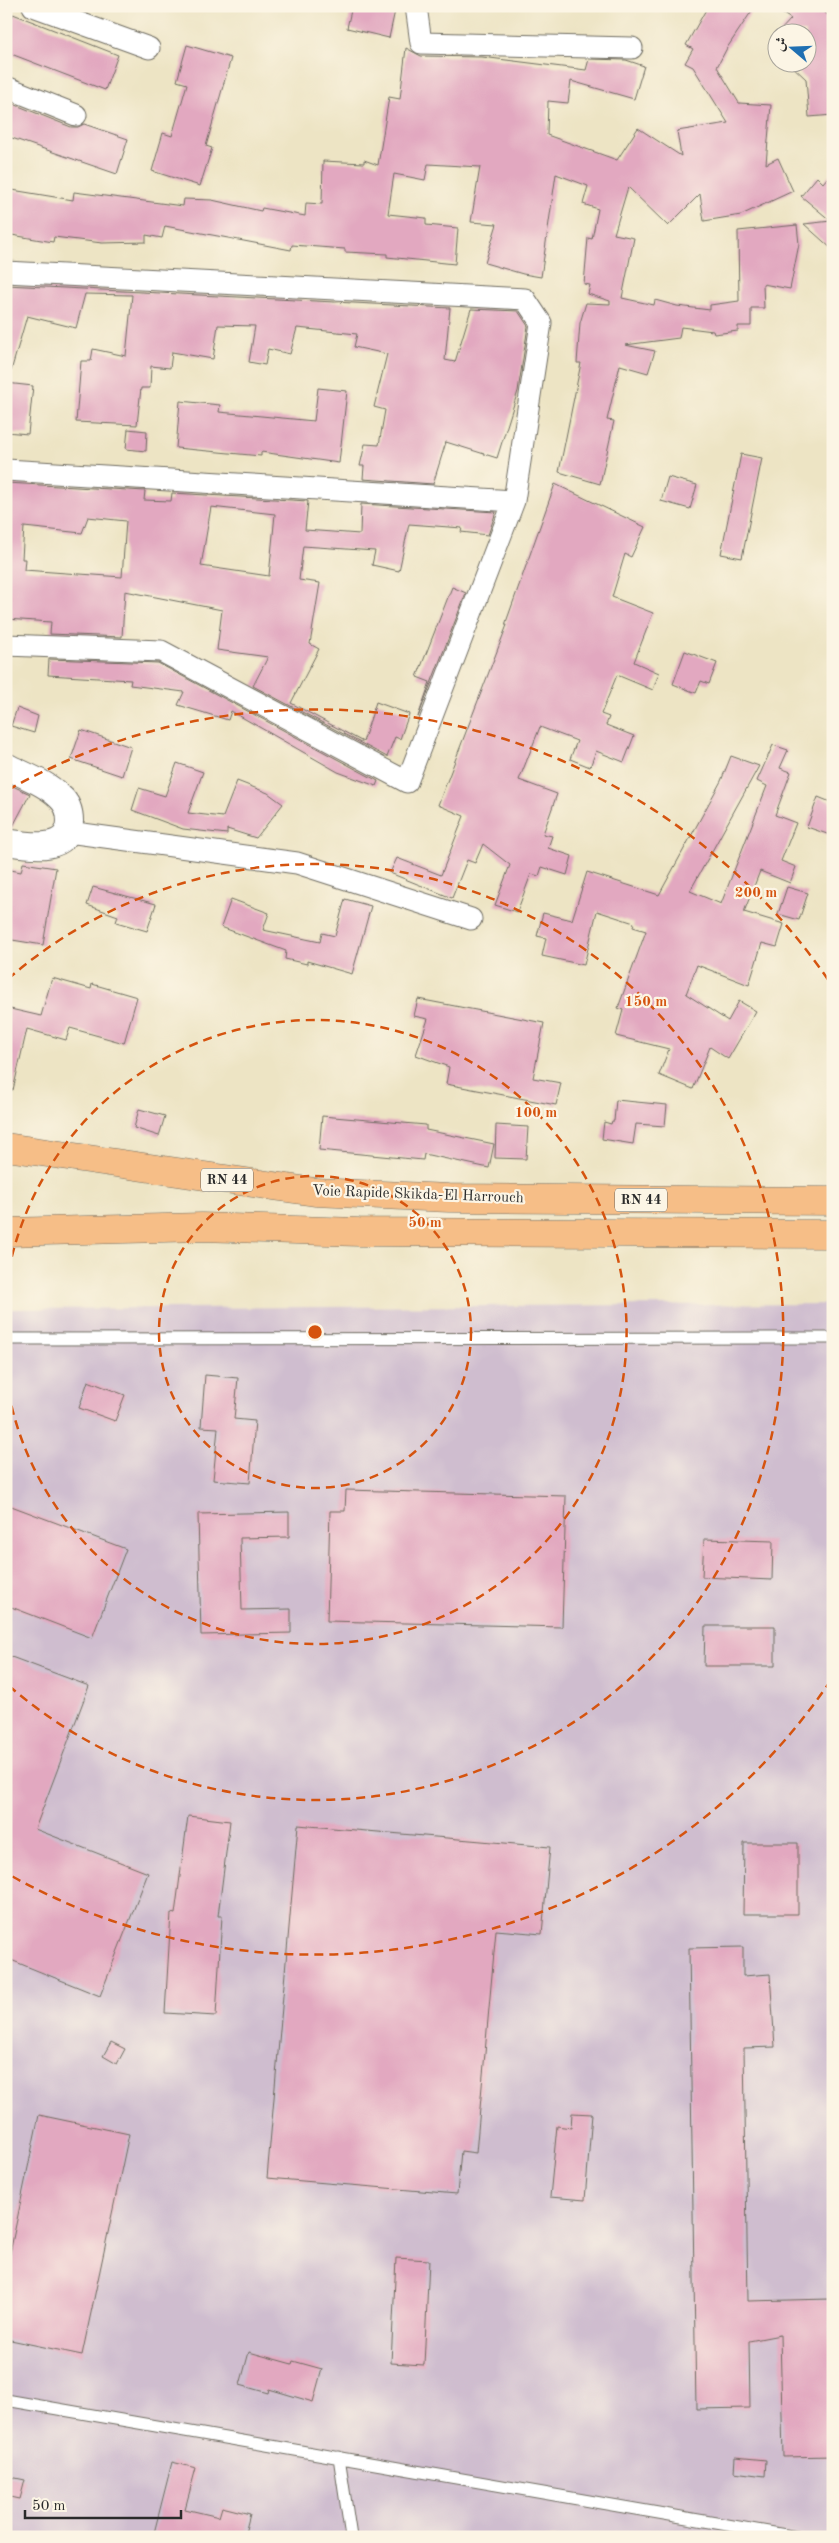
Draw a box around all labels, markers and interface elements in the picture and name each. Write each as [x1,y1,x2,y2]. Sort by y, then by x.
north arrow [766,22,816,72]
text: ش [772,35,790,53]
text: 200 m [735,886,777,901]
text: 150 m [625,995,667,1010]
text: 100 m [515,1106,557,1121]
road number: RN 44 [201,1168,253,1192]
street label: Voie Rapide Skikda-El Harrouch [312,1184,524,1206]
road number: RN 44 [615,1188,667,1212]
text: 50 m [408,1216,442,1231]
centre of rings [306,1323,324,1341]
scale bar [25,2488,181,2520]
text: 50 m [32,2499,66,2514]

